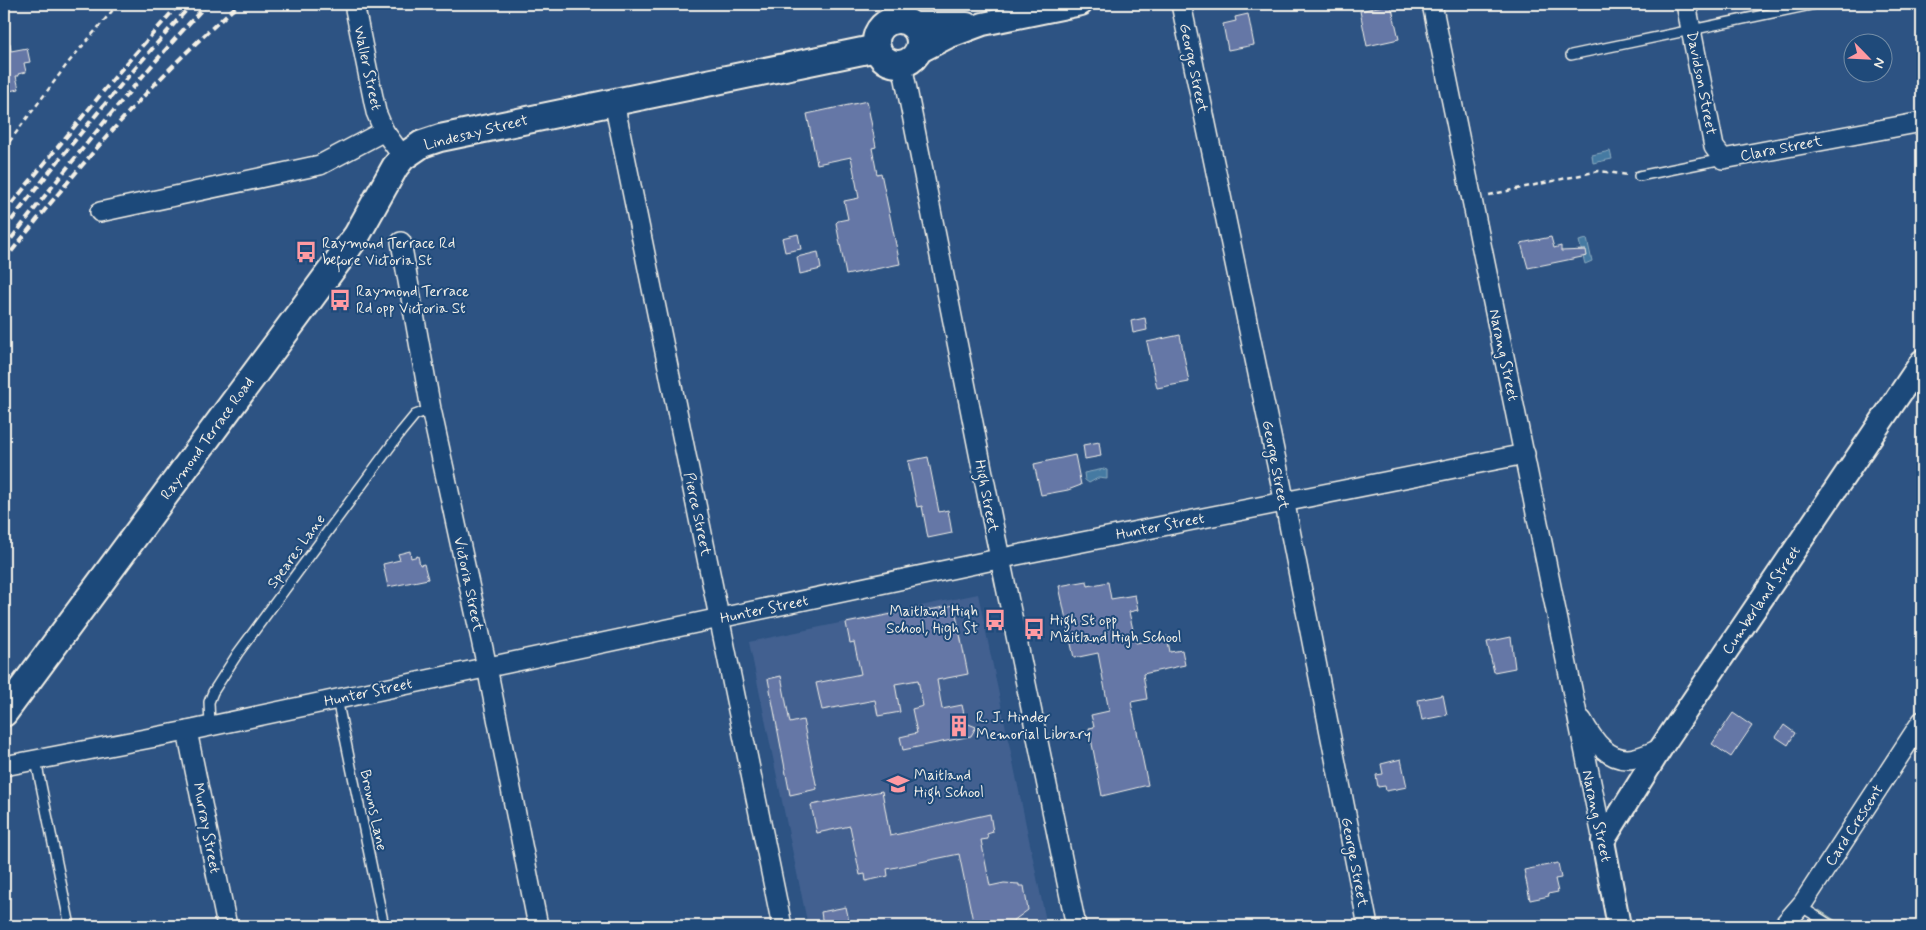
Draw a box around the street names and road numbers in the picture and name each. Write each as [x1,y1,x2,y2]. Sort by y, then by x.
street label: George Street [1173,22,1212,115]
street label: Waller Street [348,24,386,113]
street label: Davidson Street [1681,30,1721,137]
street label: Lindesay Street [422,110,530,156]
street label: Clara Street [1739,131,1824,167]
street label: Narang Street [1484,307,1523,403]
street label: Raymond Terrace Road [156,373,259,504]
street label: George Street [1256,419,1294,512]
street label: High Street [968,458,1003,535]
street label: Pierce Street [678,471,716,558]
street label: Hunter Street [1114,509,1207,545]
street label: Speares Lane [263,510,331,593]
street label: Victoria Street [448,535,488,633]
street label: Cumberland Street [1718,542,1806,659]
street label: Hunter Street [718,591,811,629]
street label: Hunter Street [322,674,415,712]
street label: Browns Lane [355,768,391,853]
street label: Narang Street [1577,768,1616,864]
street label: Murray Street [187,781,225,876]
street label: Card Crescent [1821,781,1889,870]
street label: George Street [1335,816,1373,909]

